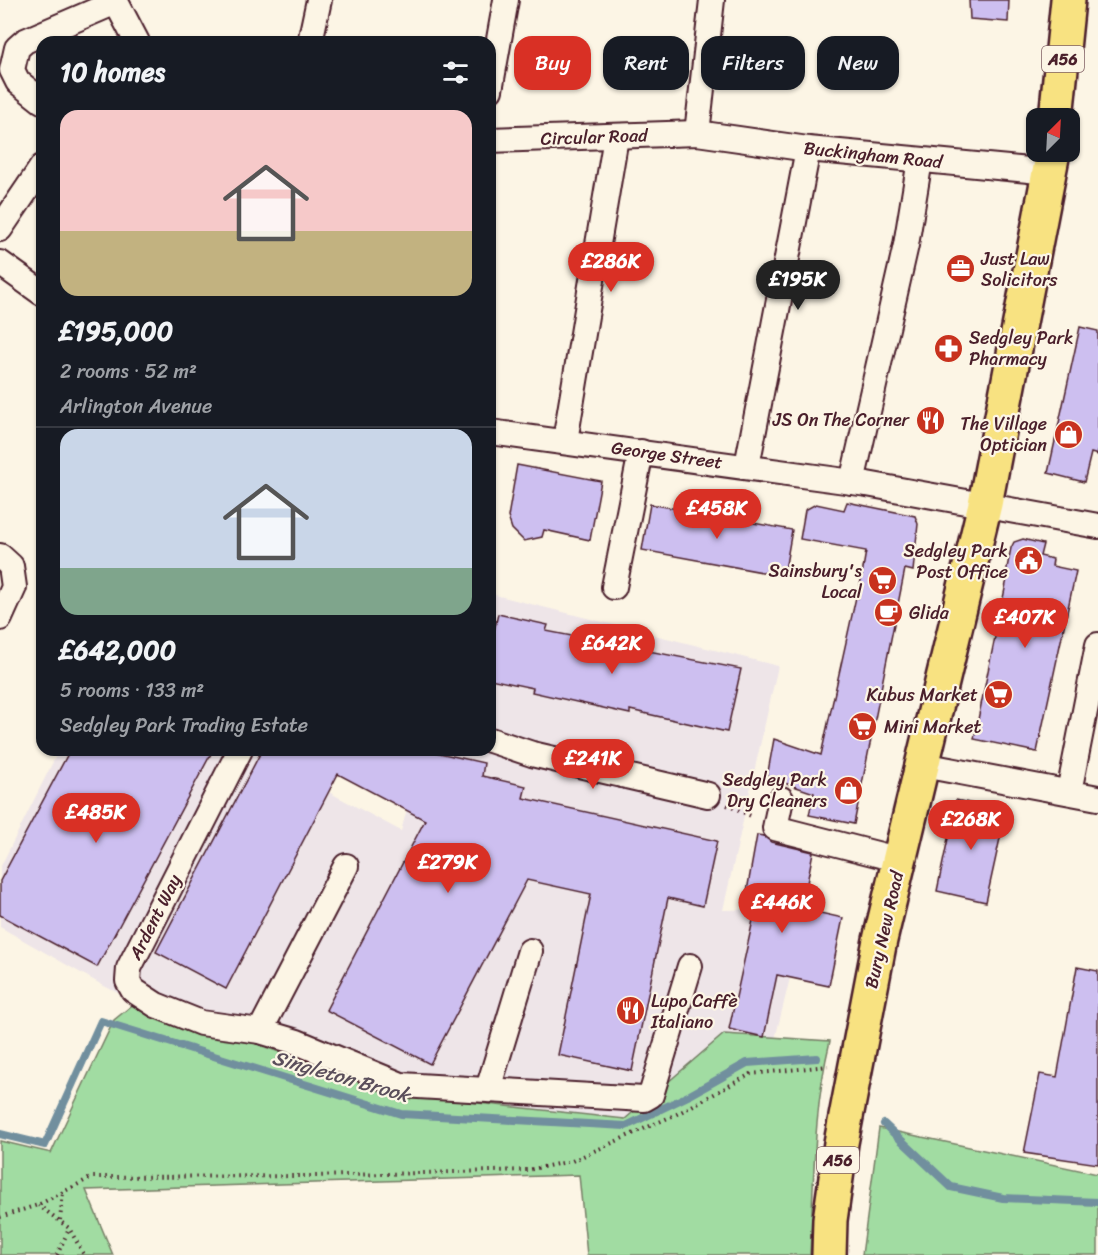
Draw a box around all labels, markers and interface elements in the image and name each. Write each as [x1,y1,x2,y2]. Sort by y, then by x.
chip: Buy [514,36,591,90]
chip: Rent [603,36,689,90]
chip: Filters [701,36,805,90]
chip: New [817,36,899,90]
road number: A56 [1042,46,1084,72]
text: 10 homes [60,49,165,95]
icon: filters [439,56,472,89]
north arrow [1026,108,1080,162]
map controls [1026,108,1080,162]
street label: Circular Road [540,119,650,155]
street label: Buckingham Road [802,132,945,178]
icon: home [212,149,320,257]
pin: £286K [569,242,653,293]
place label: Just Law Solicitors [980,243,1058,296]
text: £286K [582,244,640,279]
office icon: Just Law Solicitors [944,253,976,285]
pin: £195K [756,260,840,311]
text: £195K [770,262,826,297]
text: £195,000 [60,308,173,354]
place label: Sedgley Park Pharmacy [969,322,1073,375]
pharmacy icon: Sedgley Park Pharmacy [932,332,964,364]
text: 2 rooms · 52 m² [60,354,197,389]
text: Arlington Avenue [60,389,212,424]
place label: JS On The Corner [772,404,911,436]
restaurant icon: JS On The Corner [914,404,946,436]
place label: The Village Optician [960,408,1047,461]
shop icon: The Village Optician [1052,418,1084,450]
street label: George Street [609,431,725,479]
icon: home [212,468,320,576]
pin: £458K [675,489,759,540]
text: £458K [687,491,747,526]
place label: Sedgley Park Post Office [904,535,1008,588]
public building icon: Sedgley Park Post Office [1013,545,1045,577]
place label: Sainsbury's Local [769,555,863,608]
supermarket icon: Sainsbury's Local [867,565,899,597]
cafe icon: Glida [872,597,904,629]
place label: Glida [909,597,950,629]
pin: £407K [983,598,1067,649]
text: £407K [995,600,1055,635]
pin: £642K [570,624,654,675]
text: £642K [583,626,641,661]
text: £642,000 [60,627,176,673]
text: 5 rooms · 133 m² [60,673,204,708]
place label: Kubus Market [866,679,978,711]
supermarket icon: Kubus Market [983,679,1015,711]
text: Sedgley Park Trading Estate [60,708,308,743]
supermarket icon: Mini Market [847,711,879,743]
place label: Mini Market [884,711,982,743]
pin: £241K [551,739,635,790]
text: £241K [565,741,621,776]
place label: Sedgley Park Dry Cleaners [723,764,828,817]
shop icon: Sedgley Park Dry Cleaners [832,774,864,806]
pin: £485K [54,793,138,844]
text: £485K [66,795,126,830]
pin: £268K [929,800,1013,851]
text: £268K [942,802,1000,837]
pin: £279K [406,843,490,894]
text: £279K [419,845,477,880]
street label: Bury New Road [855,867,913,992]
street label: Ardent Way [119,868,191,966]
pin: £446K [740,883,824,934]
text: £446K [752,885,812,920]
place label: Lupo Caffè Italiano [650,985,738,1038]
restaurant icon: Lupo Caffè Italiano [614,995,646,1027]
water label: Singleton Brook [268,1040,416,1113]
road number: A56 [817,1147,859,1173]

